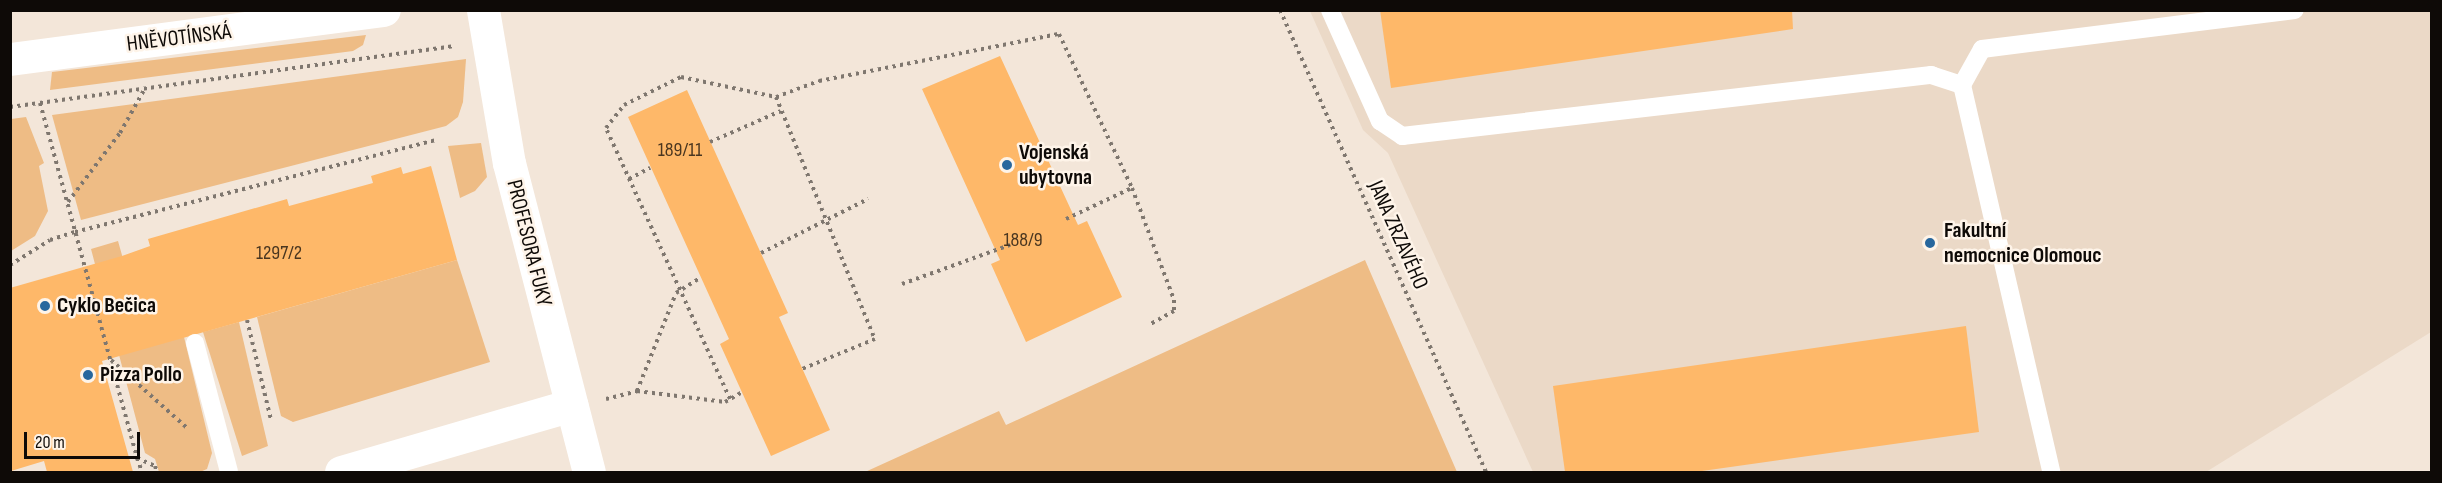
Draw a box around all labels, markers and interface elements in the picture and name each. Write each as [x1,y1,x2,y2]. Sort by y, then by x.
street label: HNĚVOTÍNSKÁ [125,18,233,58]
house number: 189/11 [658,138,702,162]
place label: Vojenská ubytovna [1019,139,1092,190]
marker: Vojenská ubytovna [1000,158,1014,172]
street label: PROFESORA FUKY [501,177,557,309]
street label: JANA ZRZAVÉHO [1362,177,1434,293]
place label: Fakultní nemocnice Olomouc [1944,217,2101,268]
house number: 188/9 [1003,228,1043,252]
marker: Fakultní nemocnice Olomouc [1921,234,1939,252]
house number: 1297/2 [256,241,302,265]
place label: Cyklo Bečica [57,293,156,319]
marker: Cyklo Bečica [38,299,52,313]
place label: Pizza Pollo [100,362,182,388]
marker: Pizza Pollo [81,368,95,382]
scale bar [27,420,142,458]
text: 20 m [35,432,65,453]

